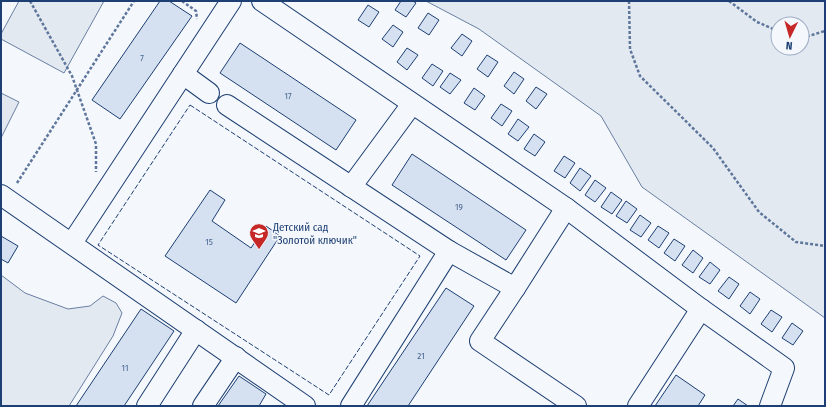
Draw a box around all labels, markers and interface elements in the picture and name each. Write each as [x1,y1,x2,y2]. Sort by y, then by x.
north arrow [770,16,810,56]
text: N [785,39,793,52]
house number: 7 [140,53,144,63]
house number: 17 [284,91,292,101]
house number: 19 [455,202,463,212]
place label: Детский сад "Золотой ключик" [272,221,357,247]
school or university icon: Детский сад "Золотой ключик" [248,222,270,250]
house number: 15 [205,237,213,247]
house number: 21 [417,351,425,361]
house number: 11 [122,363,128,373]

